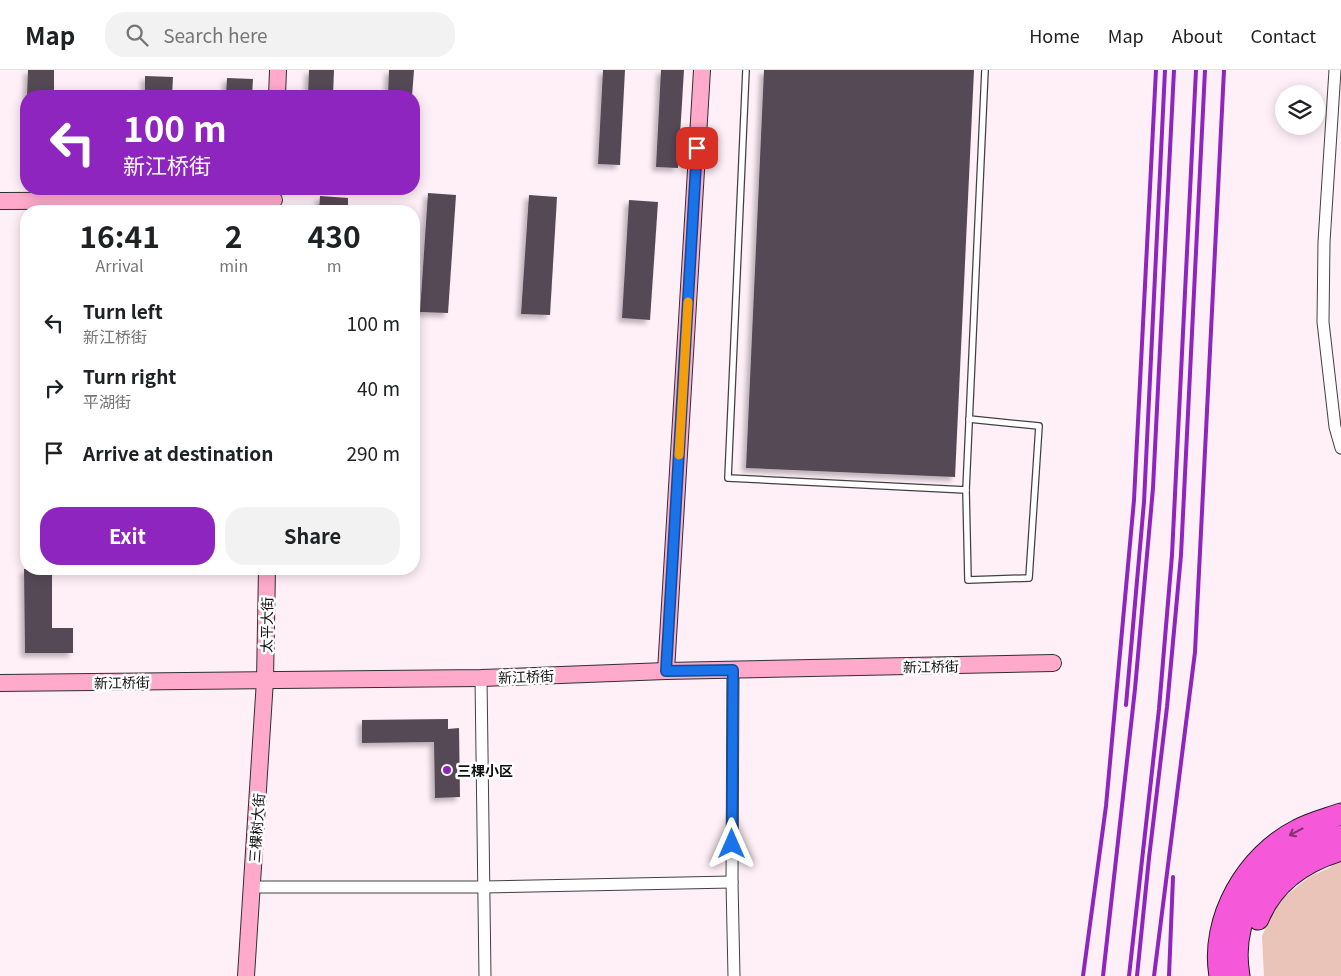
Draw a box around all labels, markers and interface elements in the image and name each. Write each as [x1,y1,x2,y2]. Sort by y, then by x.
search box [105,12,455,57]
text: Map [25,17,75,52]
icon: search [123,21,151,49]
text: Search here [163,21,268,48]
text: Home [1029,22,1080,48]
text: Map [1108,22,1144,48]
text: About [1172,22,1222,48]
text: Contact [1250,22,1316,48]
map controls [1275,85,1325,135]
button: layers [1275,85,1325,135]
text: 100 m [123,101,227,152]
icon: left [40,110,105,175]
pin [676,127,718,169]
icon: arrive [683,134,711,162]
text: 新江桥街 [123,148,211,180]
text: 16:41 [79,213,160,257]
text: 2 [225,213,243,257]
text: 430 [308,213,361,257]
text: Arrival [96,253,144,277]
text: min [219,253,248,277]
text: m [327,253,342,277]
text: Turn left [83,297,163,324]
icon: left [40,309,68,337]
text: 100 m [347,309,400,336]
text: 新江桥街 [83,324,147,348]
text: Turn right [83,362,176,389]
icon: right [40,374,68,402]
text: 40 m [357,374,400,401]
text: 平湖街 [83,389,131,413]
icon: arrive [40,439,68,467]
text: Arrive at destination [83,439,273,466]
text: 290 m [347,439,400,466]
button: Exit [40,507,215,565]
button: Share [225,507,400,565]
street label: 太平大街 [256,597,276,653]
street label: 新江桥街 [903,656,959,676]
street label: 新江桥街 [498,665,554,687]
street label: 新江桥街 [94,672,150,692]
place label: 三棵小区 [457,760,513,780]
marker: 三棵小区 [441,764,453,776]
street label: 三棵树大街 [244,792,268,864]
position arrow [705,817,757,869]
one-way arrow [1289,828,1304,837]

